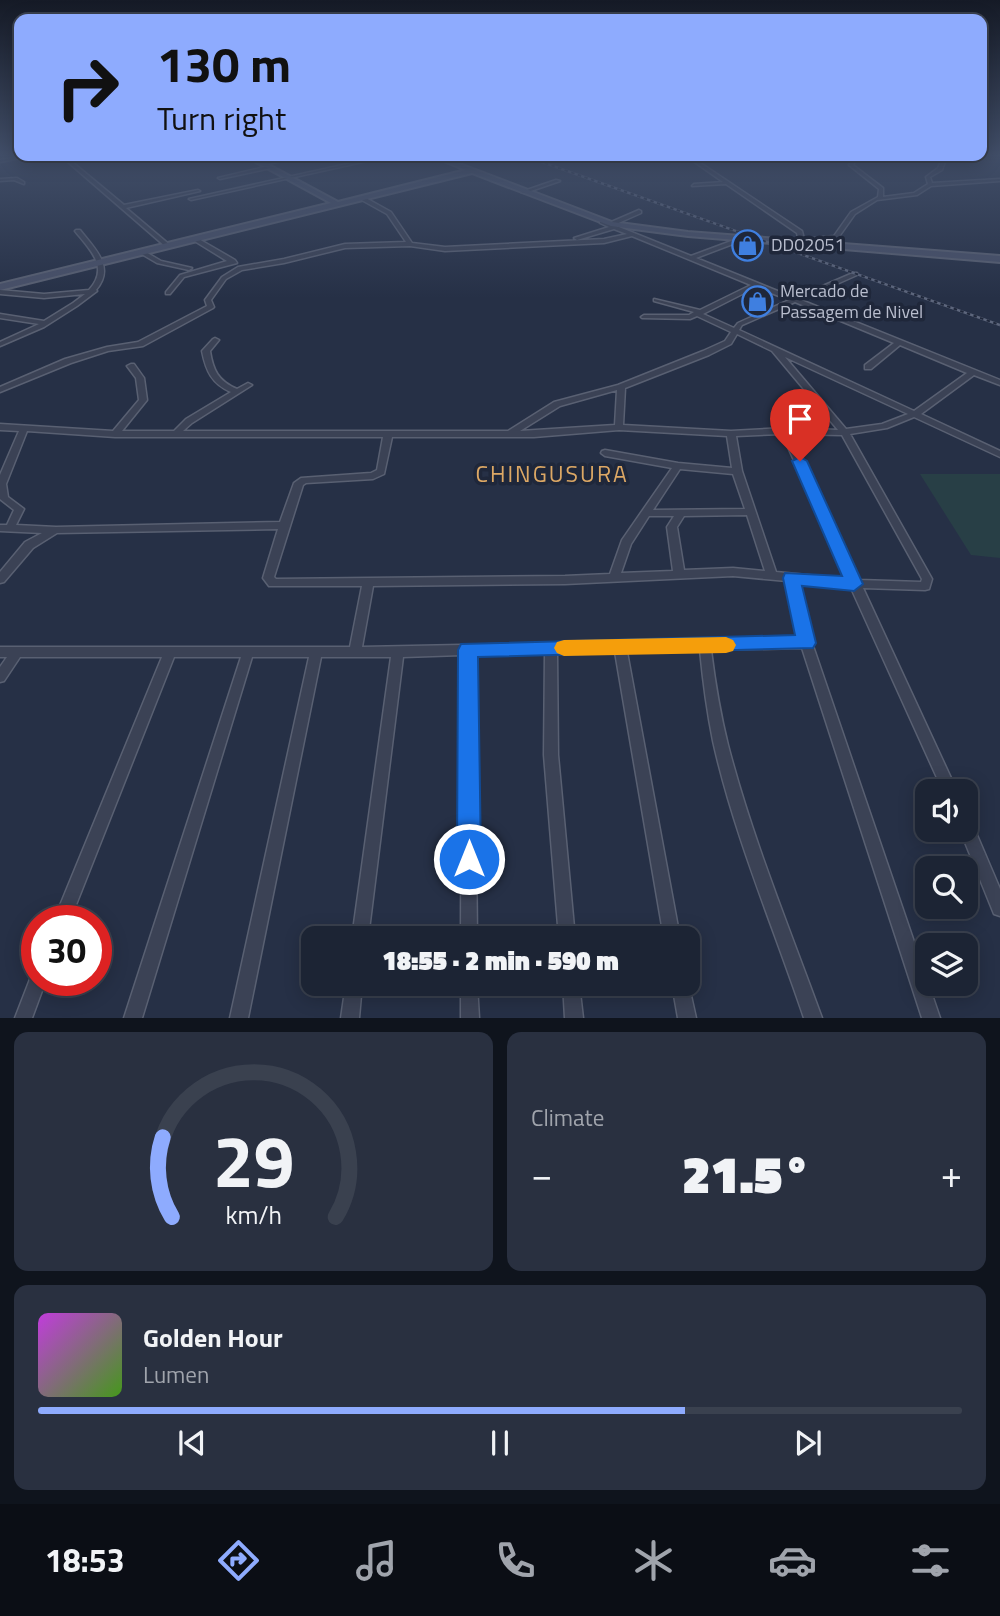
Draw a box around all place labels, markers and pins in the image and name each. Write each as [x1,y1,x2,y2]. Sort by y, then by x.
shop icon: DD02051 [731,228,765,262]
place label: DD02051 [771,231,845,258]
place label: Mercado de Passagem de Nivel [780,277,923,325]
shop icon: Mercado de Passagem de Nivel [740,284,774,318]
pin [770,389,830,461]

